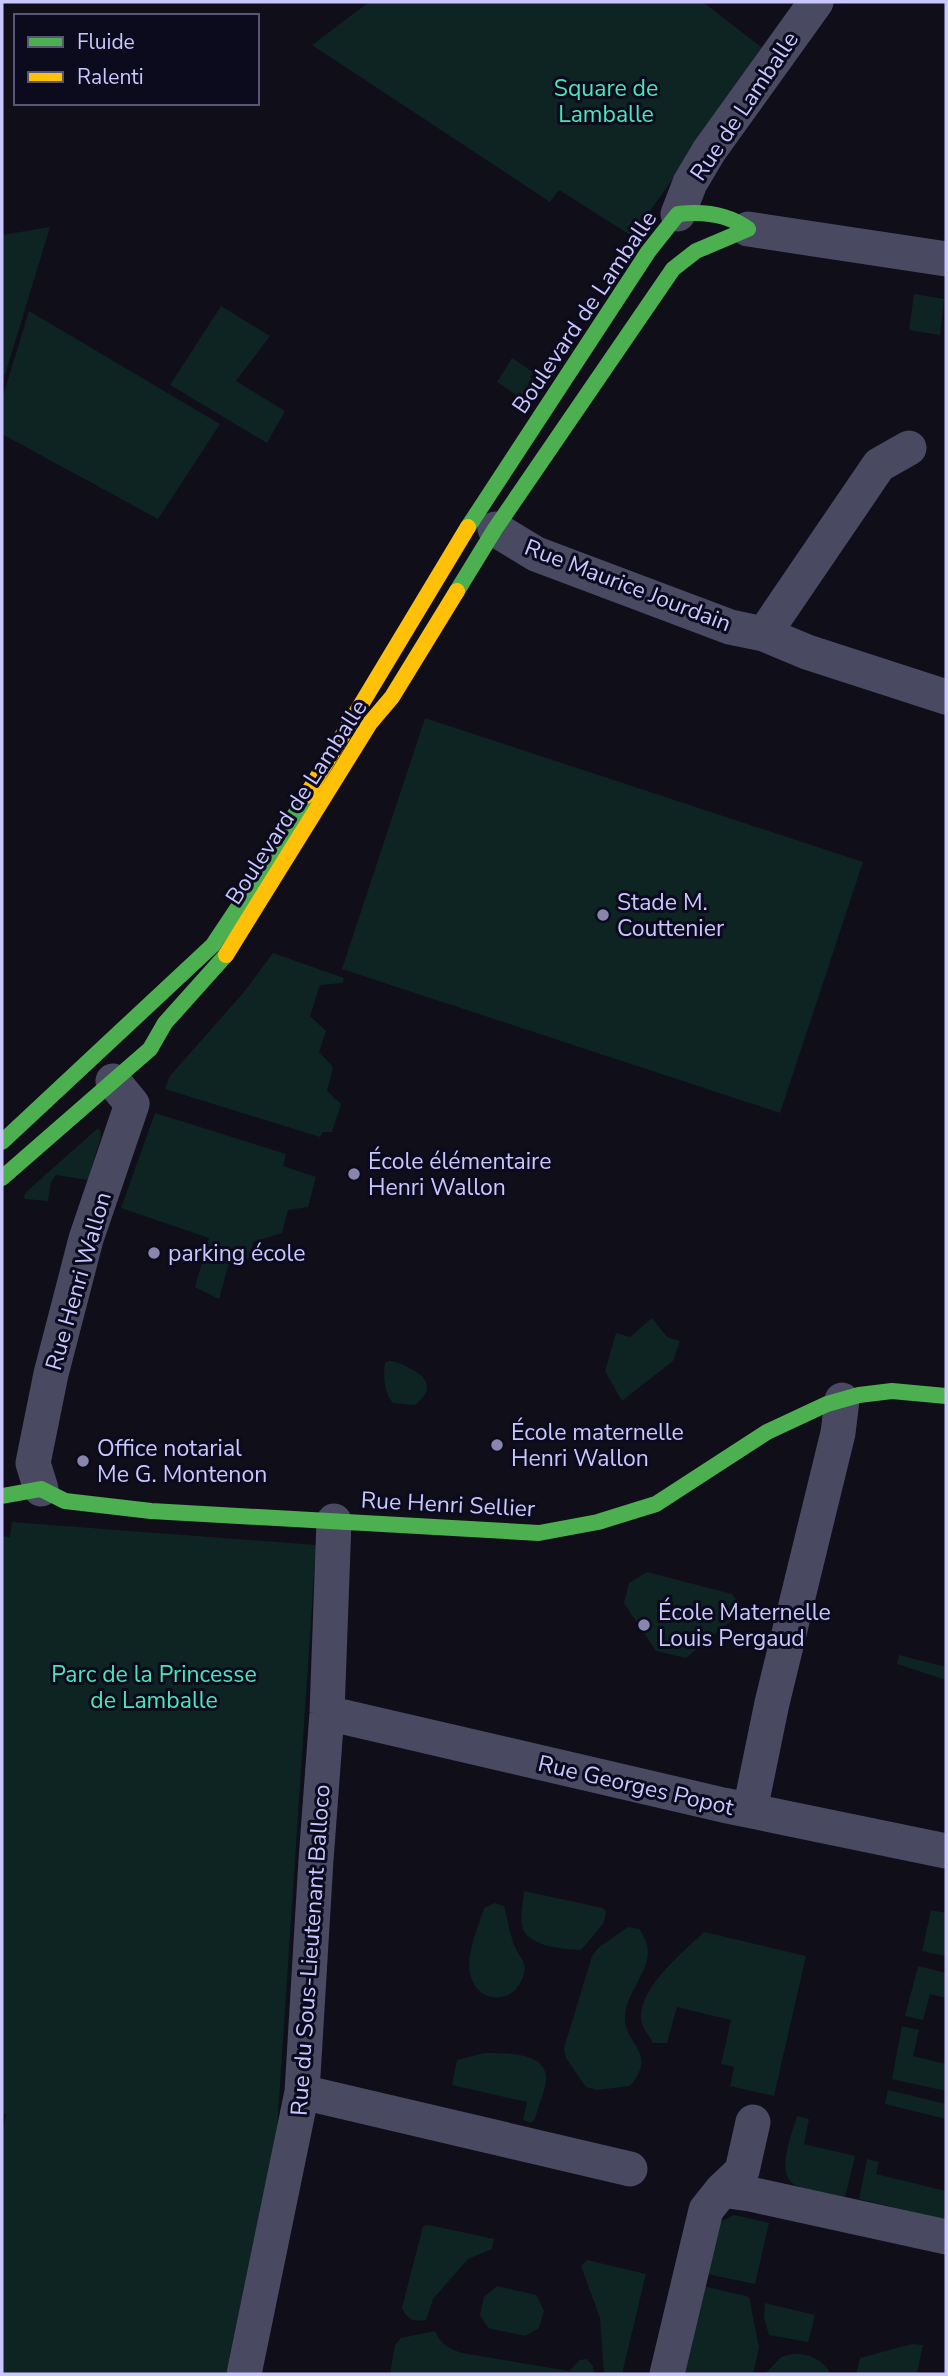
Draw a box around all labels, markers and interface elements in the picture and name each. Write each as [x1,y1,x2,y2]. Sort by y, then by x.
legend [14,14,259,105]
street label: Rue de Lamballe [683,26,806,187]
text: Fluide [77,28,135,56]
text: Ralenti [77,63,144,91]
park label: Square de Lamballe [554,73,658,130]
street label: Boulevard de Lamballe [505,205,664,420]
street label: Rue Maurice Jourdain [520,532,735,639]
street label: Boulevard de Lamballe [218,694,374,911]
place label: Stade M. Couttenier [617,887,725,944]
marker: Stade M. Couttenier [595,907,611,923]
place label: École élémentaire Henri Wallon [368,1146,551,1203]
marker: École élémentaire Henri Wallon [346,1166,362,1182]
street label: Rue Henri Wallon [38,1188,119,1374]
place label: parking école [168,1238,306,1269]
marker: parking école [146,1245,162,1261]
place label: École maternelle Henri Wallon [511,1417,684,1474]
place label: Office notarial Me G. Montenon [97,1433,267,1490]
marker: École maternelle Henri Wallon [489,1437,505,1453]
marker: Office notarial Me G. Montenon [75,1453,91,1469]
street label: Rue Henri Sellier [360,1484,537,1525]
place label: École Maternelle Louis Pergaud [658,1597,831,1654]
marker: École Maternelle Louis Pergaud [636,1617,652,1633]
park label: Parc de la Princesse de Lamballe [51,1659,257,1716]
street label: Rue Georges Popot [535,1748,738,1823]
street label: Rue du Sous-Lieutenant Balloco [283,1783,338,2117]

